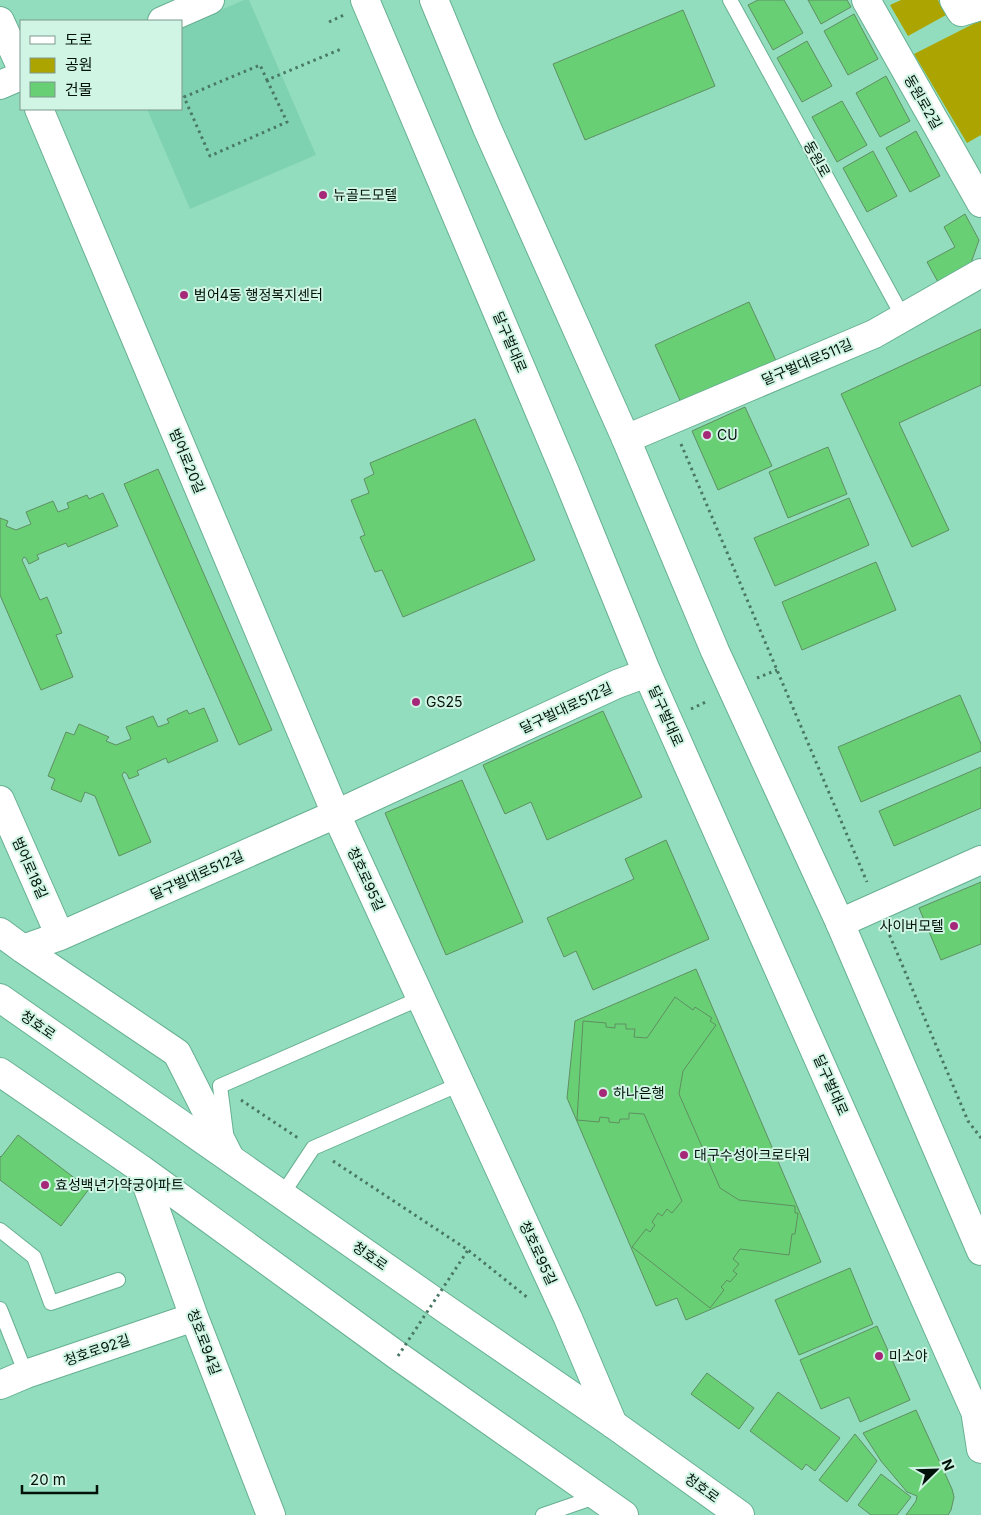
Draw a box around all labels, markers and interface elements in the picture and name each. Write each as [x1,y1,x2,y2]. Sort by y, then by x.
legend [20,20,182,110]
text: 도로 [65,30,93,49]
text: 공원 [65,55,93,74]
street label: 동원로2길 [901,71,946,132]
text: 건물 [65,80,93,99]
street label: 동원로 [801,138,834,180]
place label: 뉴골드모텔 [333,186,397,203]
marker: 뉴골드모텔 [317,189,329,201]
place label: 범어4동 행정복지센터 [194,286,323,303]
marker: 범어4동 행정복지센터 [178,289,190,301]
street label: 달구벌대로 [490,309,531,375]
street label: 달구벌대로511길 [759,335,855,388]
street label: 범어로20길 [166,426,209,496]
place label: CU [717,426,738,443]
marker: CU [701,429,713,441]
street label: 달구벌대로512길 [517,679,615,736]
street label: 달구벌대로 [646,683,687,749]
place label: GS25 [426,693,462,710]
marker: GS25 [410,696,422,708]
street label: 범어로18길 [9,834,52,901]
street label: 청호로95길 [344,844,389,914]
street label: 달구벌대로512길 [148,846,246,903]
place label: 사이버모텔 [880,917,944,934]
marker: 사이버모텔 [948,920,960,932]
street label: 청호로 [18,1007,59,1043]
street label: 달구벌대로 [811,1052,852,1118]
place label: 하나은행 [613,1084,665,1101]
marker: 하나은행 [597,1087,609,1099]
place label: 대구수성아크로타워 [694,1146,810,1163]
marker: 대구수성아크로타워 [678,1149,690,1161]
place label: 효성백년가약궁아파트 [55,1176,184,1193]
marker: 효성백년가약궁아파트 [39,1179,51,1191]
street label: 청호로95길 [516,1218,561,1288]
street label: 청호로 [350,1238,391,1274]
street label: 청호로94길 [184,1306,225,1377]
street label: 청호로92길 [62,1330,132,1369]
place label: 미소야 [889,1347,928,1364]
marker: 미소야 [873,1350,885,1362]
north arrow [911,1445,961,1495]
text: N [939,1456,958,1473]
scale bar [22,1462,98,1494]
street label: 청호로 [682,1469,723,1506]
text: 20 m [30,1470,66,1489]

